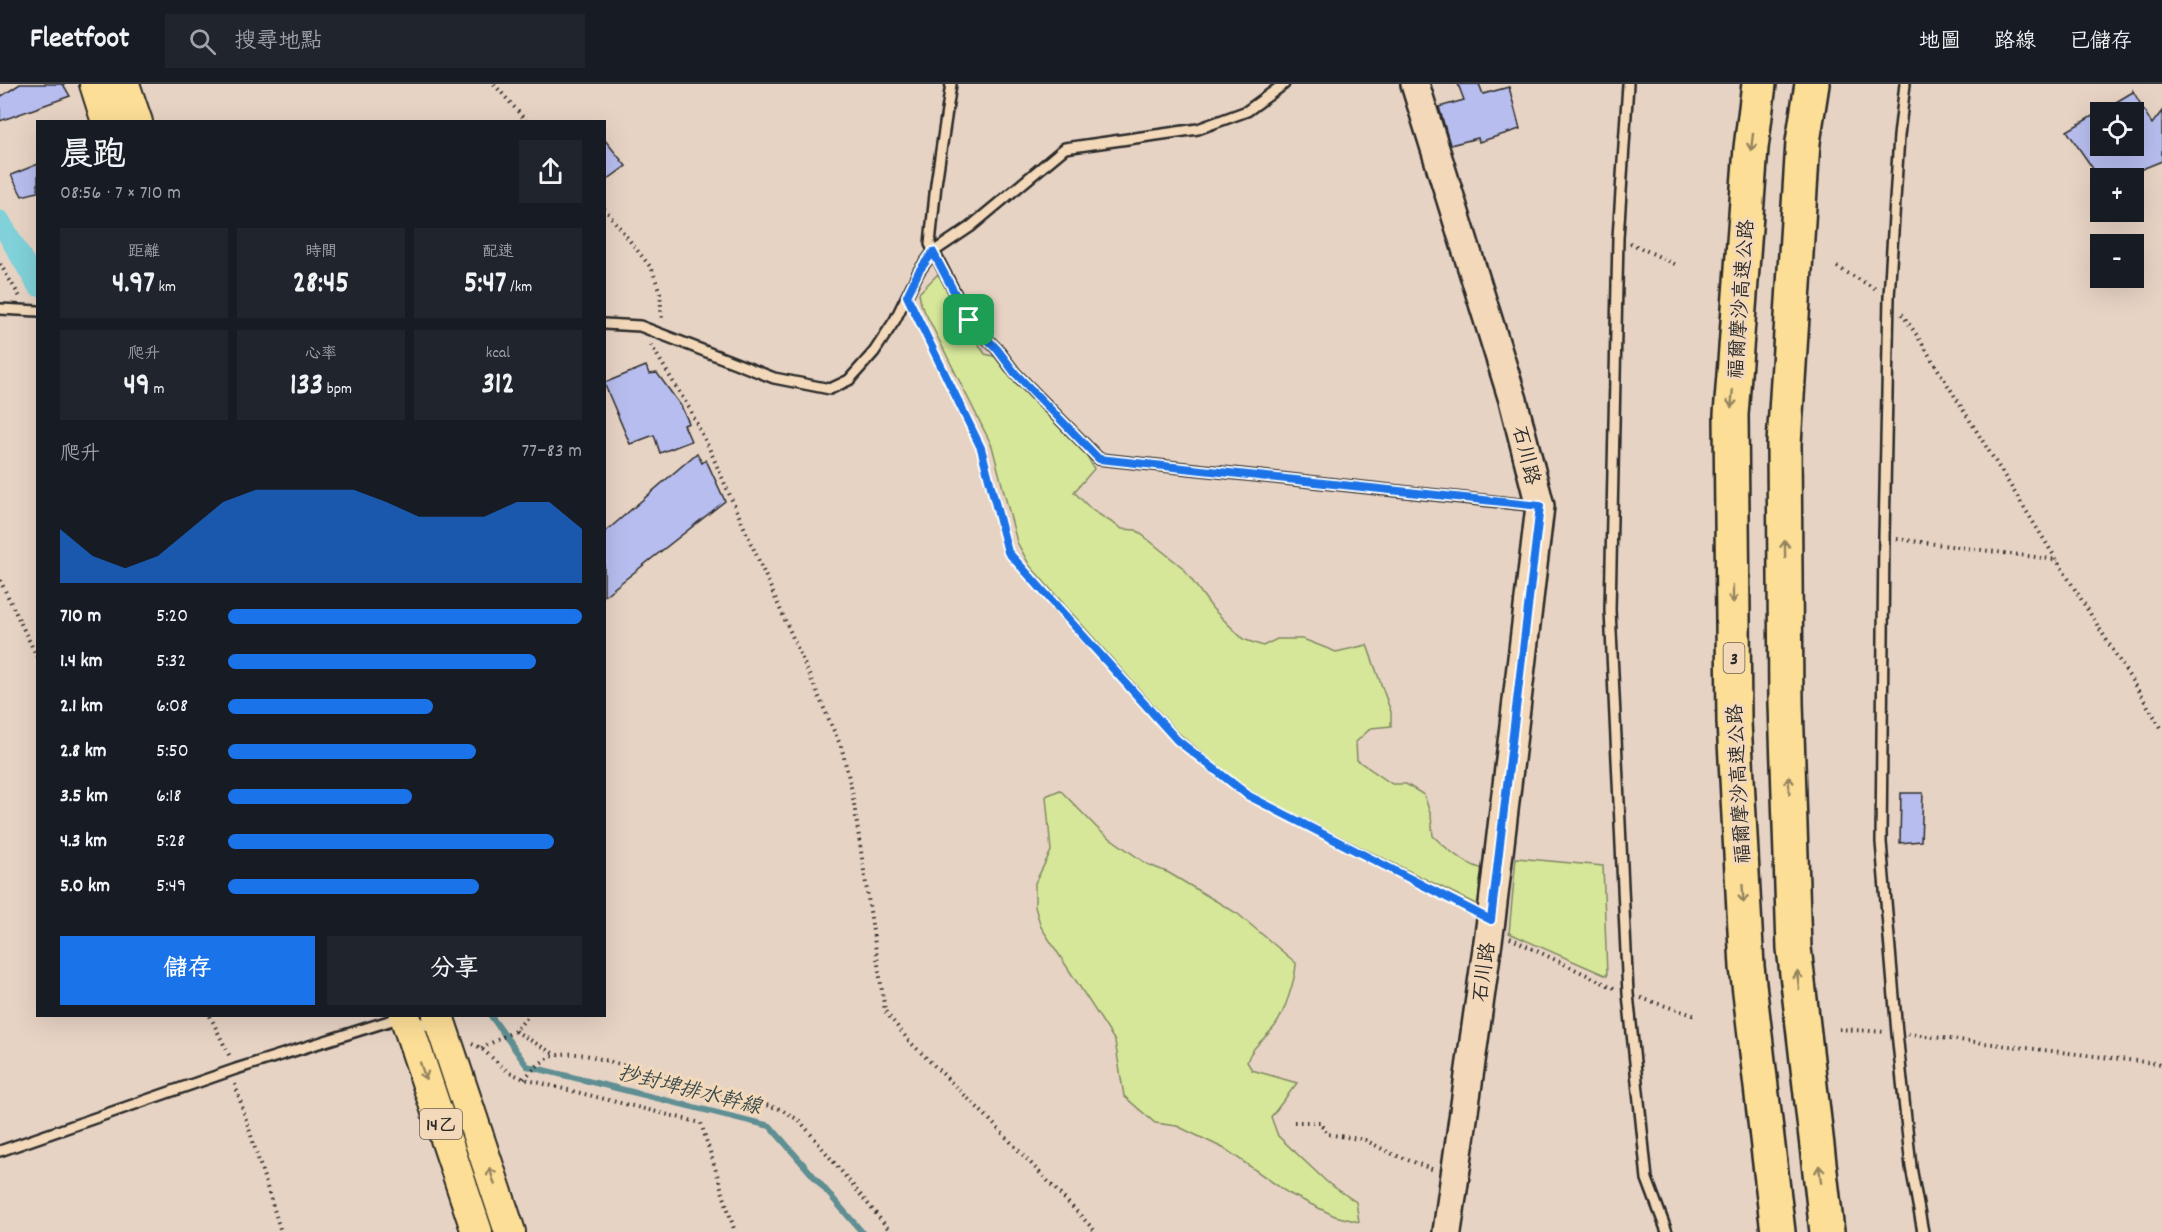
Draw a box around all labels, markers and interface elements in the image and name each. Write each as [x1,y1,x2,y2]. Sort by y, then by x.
search box [165,14,585,68]
text: Fleetfoot [30,21,129,61]
icon: search [186,25,219,58]
text: 搜尋地點 [234,27,322,58]
text: 地圖 [1919,28,1961,58]
text: 路線 [1994,28,2036,58]
text: 已儲存 [2069,28,2132,58]
map controls [2090,102,2144,288]
button: locate [2090,102,2144,156]
one-way arrow [1746,132,1757,151]
text: 晨跑 [60,134,126,181]
button: share [519,140,582,203]
button: + [2090,168,2144,222]
text: 08:56 · 7 × 710 m [60,180,181,208]
street label: 福爾摩沙高速公路 [1723,217,1763,380]
button: − [2090,234,2144,288]
text: 距離 [128,241,160,264]
text: 時間 [305,241,337,264]
text: 配速 [482,241,514,264]
text: 4.97 [112,264,155,307]
text: 28:45 [293,264,349,307]
text: 5:47 [464,264,507,307]
text: km [155,276,176,299]
text: /km [507,276,532,299]
pin [943,294,994,345]
icon: arrive [952,303,985,336]
text: kcal [486,342,510,365]
text: 爬升 [128,343,160,366]
text: 心率 [305,343,337,366]
text: 312 [482,365,515,408]
text: 49 [124,366,150,409]
text: 133 [290,366,323,409]
text: m [150,378,164,401]
text: bpm [323,378,352,401]
one-way arrow [1726,389,1737,409]
street label: 石川路 [1503,423,1545,489]
text: 77–83 m [522,438,582,466]
text: 爬升 [60,441,100,469]
one-way arrow [1779,539,1790,559]
one-way arrow [1727,584,1739,604]
text: 710 m [60,603,101,631]
text: 5:20 [156,603,188,631]
road number: 3 [1724,643,1744,673]
text: 1.4 km [60,648,103,676]
text: 5:32 [156,648,186,676]
text: 2.1 km [60,693,103,721]
text: 6:08 [156,693,188,721]
street label: 福爾摩沙高速公路 [1723,702,1759,864]
text: 2.8 km [60,738,107,766]
text: 5:50 [156,738,189,766]
one-way arrow [1783,776,1794,796]
text: 3.5 km [60,783,108,811]
text: 6:18 [156,783,182,811]
text: 4.3 km [60,828,107,856]
text: 5:28 [156,828,185,856]
text: 5.0 km [60,873,110,901]
text: 5:49 [156,873,186,901]
one-way arrow [1738,883,1749,903]
button: 儲存 [60,936,315,1005]
button: 分享 [327,936,582,1005]
street label: 石川路 [1468,940,1504,1004]
one-way arrow [1792,971,1803,991]
water label: 抄封埤排水幹線 [614,1060,765,1124]
one-way arrow [419,1061,430,1080]
road number: 14乙 [420,1109,462,1139]
one-way arrow [1814,1164,1825,1184]
one-way arrow [485,1167,496,1186]

